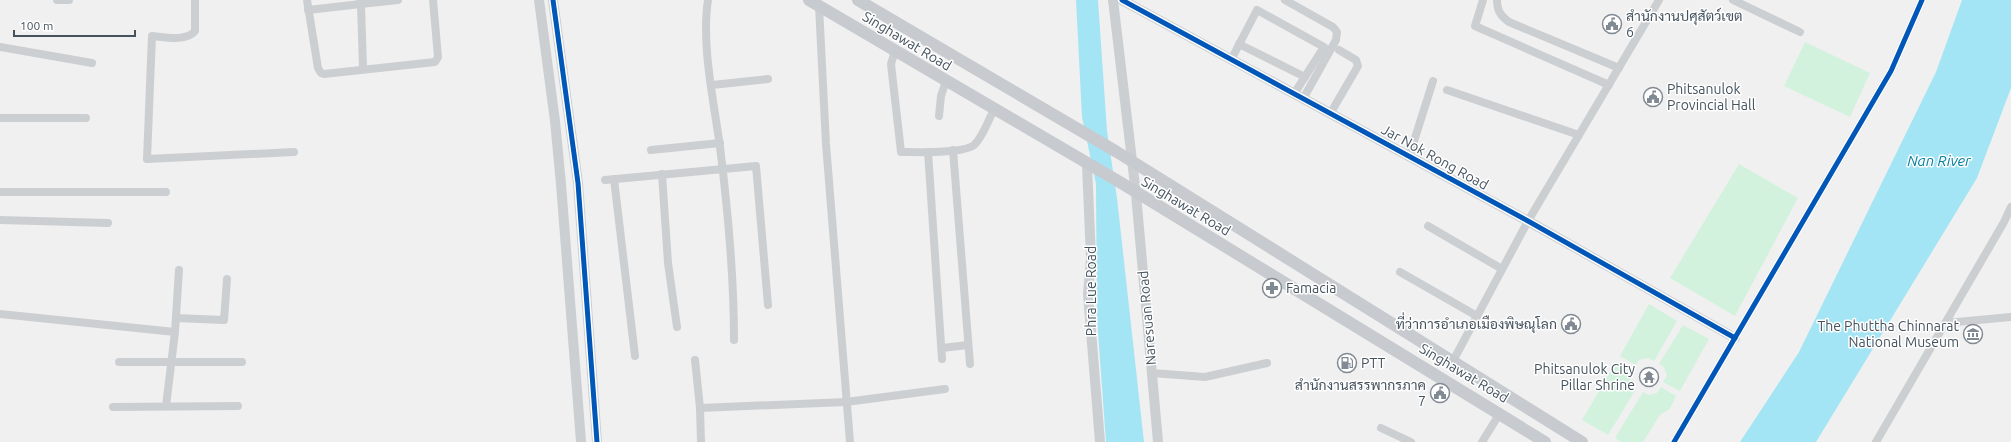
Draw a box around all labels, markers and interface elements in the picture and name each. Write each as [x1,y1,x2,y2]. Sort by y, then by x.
place label: สำนักงานปศุสัตว์เขต 6 [1626,7,1743,40]
street label: Singhawat Road [860,8,954,74]
scale bar [14,12,135,38]
public building icon: สำนักงานปศุสัตว์เขต 6 [1601,13,1623,35]
text: 100 m [20,19,53,32]
place label: Phitsanulok Provincial Hall [1667,81,1756,113]
public building icon: Phitsanulok Provincial Hall [1642,86,1664,108]
street label: Jar Nok Rong Road [1379,121,1491,193]
water label: Nan River [1907,152,1972,169]
street label: Singhawat Road [1139,173,1233,239]
street label: Phra Lue Road [1083,246,1099,336]
street label: Naresuan Road [1135,270,1159,366]
pharmacy icon: Famacia [1261,277,1283,299]
place label: Famacia [1286,280,1336,296]
place label: ที่ว่าการอำเภอเมืองพิษณุโลก [1396,312,1557,334]
public building icon: ที่ว่าการอำเภอเมืองพิษณุโลก [1560,313,1582,335]
place label: The Phuttha Chinnarat National Museum [1817,318,1959,350]
museum icon: The Phuttha Chinnarat National Museum [1962,323,1984,345]
street label: Singhawat Road [1417,340,1511,406]
fuel station icon: PTT [1336,352,1358,374]
place label: PTT [1361,355,1386,371]
place label: Phitsanulok City Pillar Shrine [1534,361,1635,393]
temple icon: Phitsanulok City Pillar Shrine [1638,366,1660,388]
place label: สำนักงานสรรพากรภาค 7 [1295,377,1426,409]
public building icon: สำนักงานสรรพากรภาค 7 [1429,382,1451,404]

